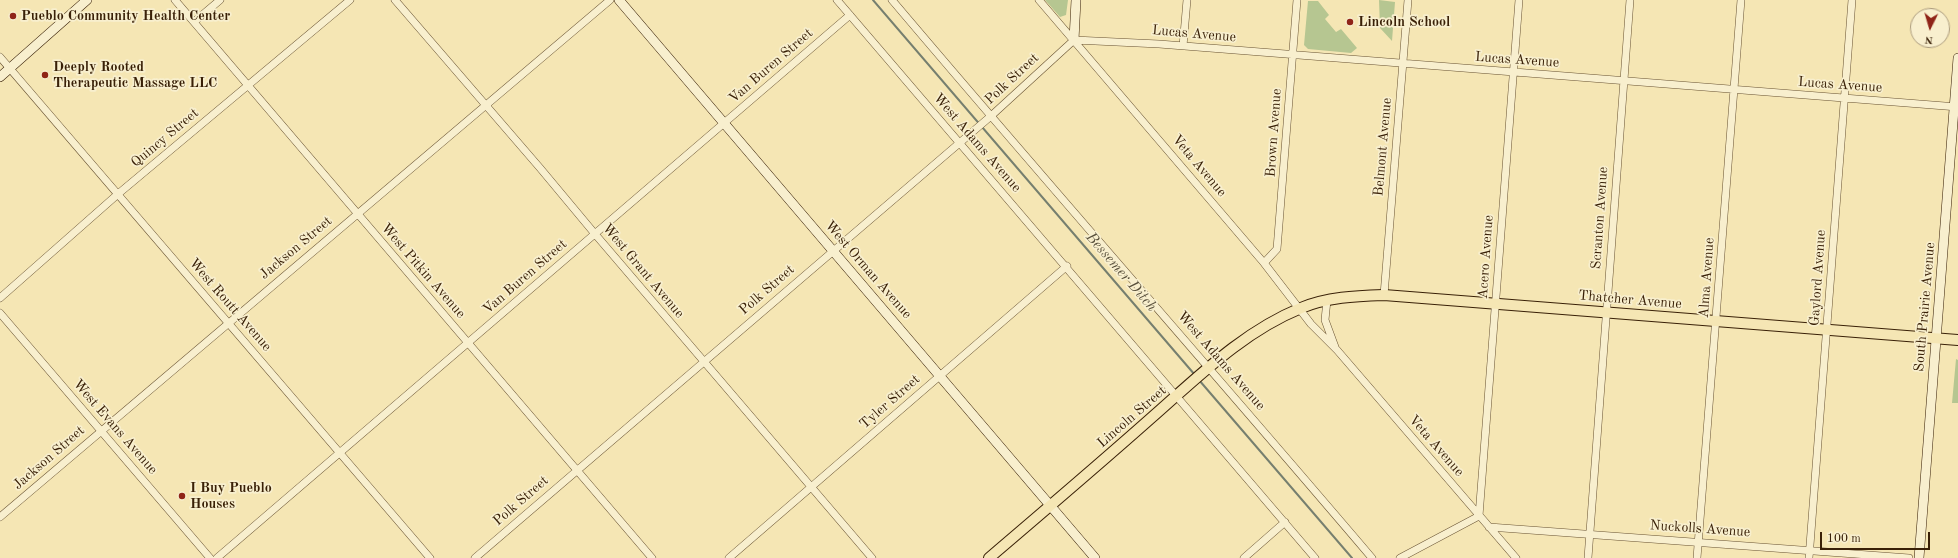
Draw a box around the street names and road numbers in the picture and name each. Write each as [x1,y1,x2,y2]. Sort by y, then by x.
street label: Lucas Avenue [1151,22,1237,46]
street label: Van Buren Street [725,25,817,107]
street label: Lucas Avenue [1474,49,1560,71]
street label: Polk Street [981,50,1043,108]
street label: Lucas Avenue [1797,74,1883,96]
street label: Brown Avenue [1263,88,1285,178]
street label: West Adams Avenue [930,90,1024,196]
street label: Belmont Avenue [1370,97,1396,197]
street label: Quincy Street [128,105,202,171]
street label: Veta Avenue [1168,131,1230,201]
street label: Scranton Avenue [1588,166,1612,270]
street label: Jackson Street [256,213,336,283]
street label: Acero Avenue [1475,214,1497,300]
street label: West Orman Avenue [821,218,915,322]
street label: West Pitkin Avenue [377,220,469,322]
street label: West Grant Avenue [598,220,688,322]
street label: Gaylord Avenue [1806,229,1830,327]
street label: Van Buren Street [479,236,571,318]
street label: Alma Avenue [1696,237,1718,319]
street label: South Prairie Avenue [1911,242,1939,372]
street label: West Routt Avenue [185,255,275,355]
street label: Polk Street [736,261,798,319]
street label: Thatcher Avenue [1578,287,1682,313]
street label: West Adams Avenue [1174,308,1268,414]
street label: Tyler Street [856,371,924,433]
street label: West Evans Avenue [69,376,161,478]
street label: Lincoln Street [1094,382,1170,452]
street label: Veta Avenue [1405,412,1467,480]
street label: Jackson Street [10,422,88,494]
street label: Polk Street [490,472,552,530]
street label: Nuckolls Avenue [1649,517,1751,541]

